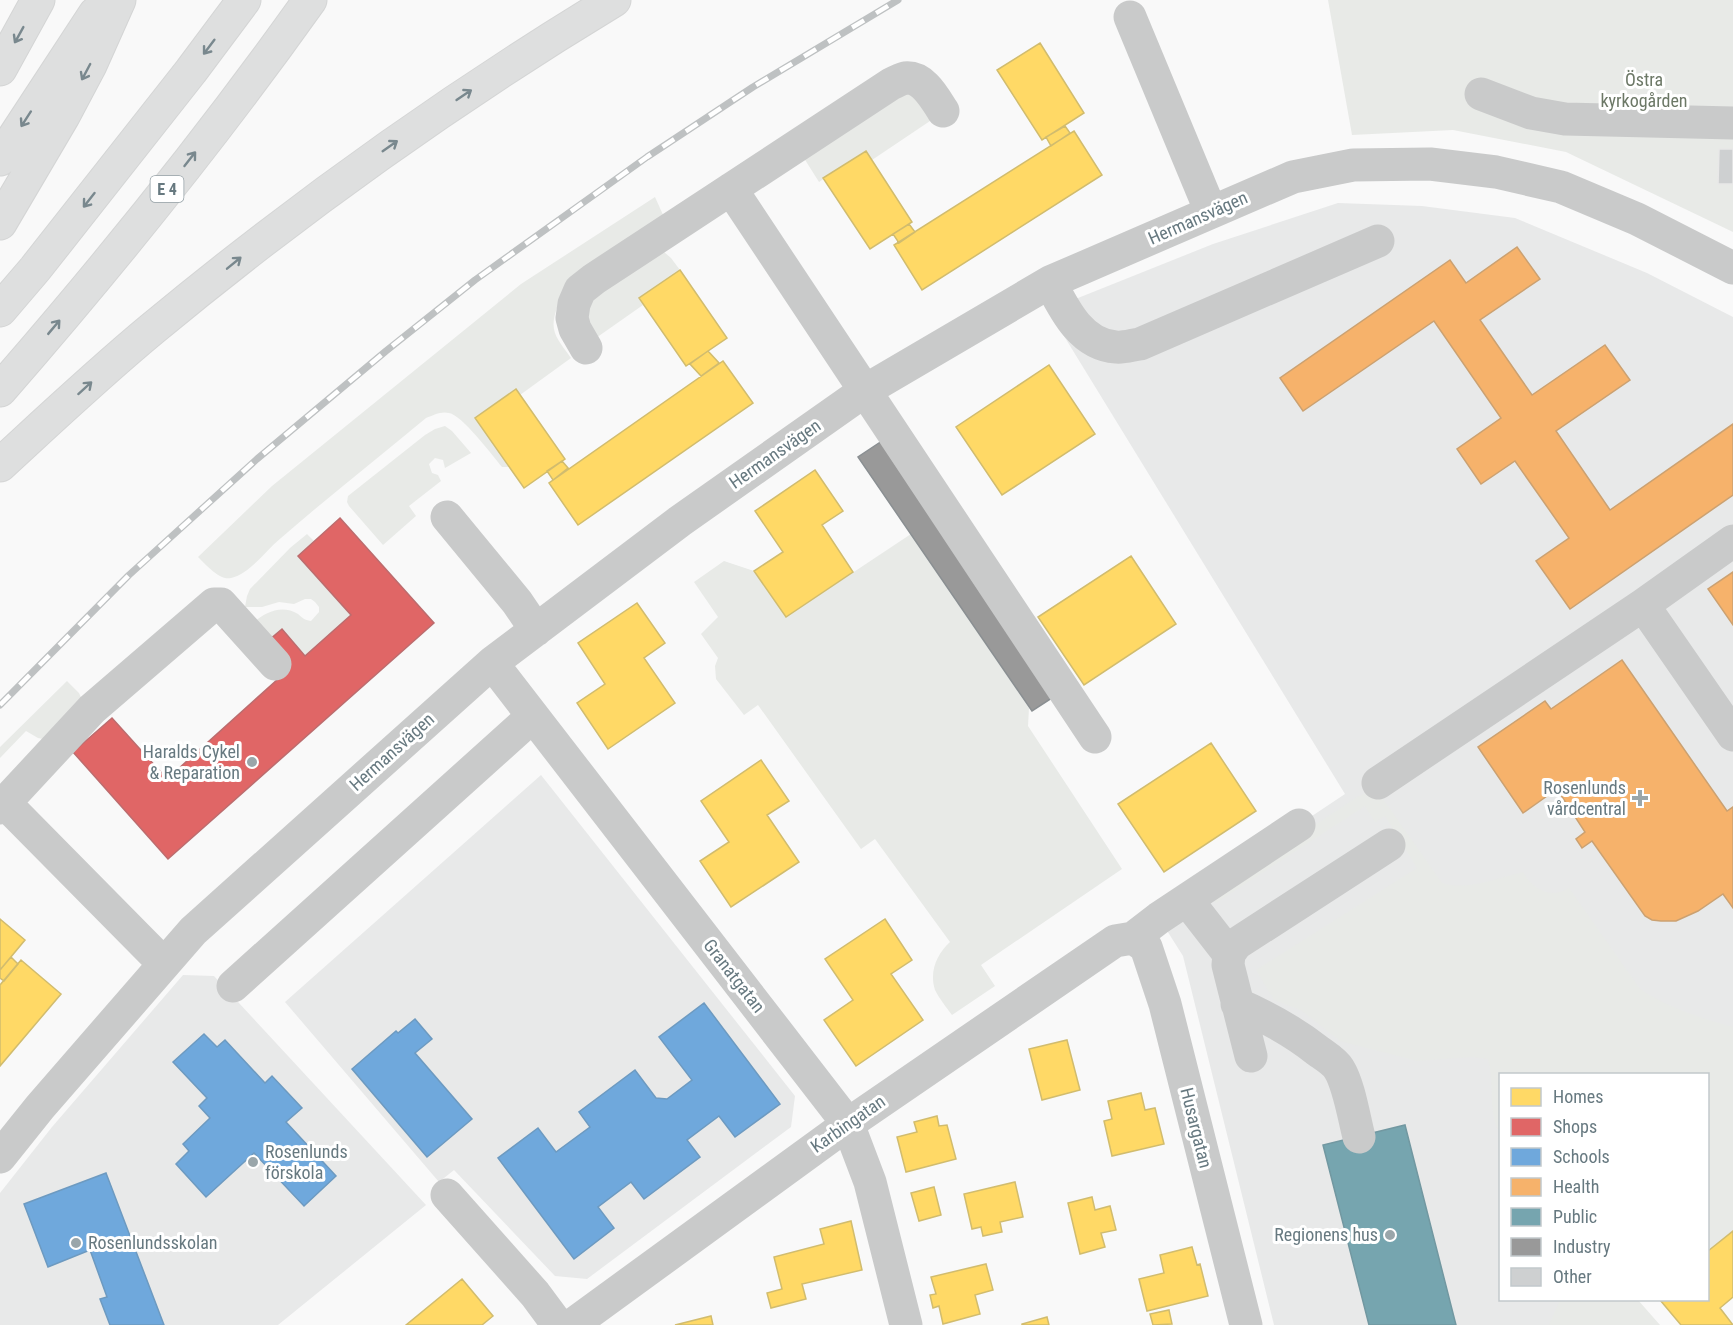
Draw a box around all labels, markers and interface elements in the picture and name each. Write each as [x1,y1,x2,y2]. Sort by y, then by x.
one-way arrow [13,26,25,43]
one-way arrow [203,38,215,54]
one-way arrow [80,63,91,81]
park label: Östra kyrkogården [1600,69,1688,111]
one-way arrow [455,89,472,101]
one-way arrow [20,110,32,127]
one-way arrow [381,140,397,152]
one-way arrow [183,151,196,167]
road number: E 4 [150,176,184,202]
street label: Hermansvägen [1145,186,1251,249]
one-way arrow [83,192,96,208]
one-way arrow [226,256,242,269]
one-way arrow [47,319,60,335]
one-way arrow [77,381,92,395]
street label: Hermansvägen [725,414,824,493]
street label: Hermansvägen [345,708,438,795]
place label: Haralds Cykel & Reparation [143,741,240,783]
marker: Haralds Cykel & Reparation [245,755,259,769]
place label: Rosenlunds vårdcentral [1543,777,1626,819]
marker: Rosenlunds vårdcentral [1631,789,1649,807]
street label: Granatgatan [699,935,770,1017]
legend [1499,1073,1709,1301]
street label: Husargatan [1176,1085,1217,1170]
text: Homes [1553,1086,1603,1107]
street label: Karbingatan [807,1090,889,1157]
text: Shops [1553,1116,1597,1137]
place label: Rosenlunds förskola [265,1141,348,1183]
text: Schools [1553,1146,1610,1167]
marker: Rosenlunds förskola [246,1155,260,1169]
text: Health [1553,1176,1599,1197]
text: Public [1553,1206,1597,1227]
place label: Regionens hus [1274,1224,1378,1245]
marker: Regionens hus [1383,1228,1397,1242]
place label: Rosenlundsskolan [88,1232,217,1253]
marker: Rosenlundsskolan [69,1236,83,1250]
text: Industry [1553,1236,1611,1257]
text: Other [1553,1266,1592,1287]

